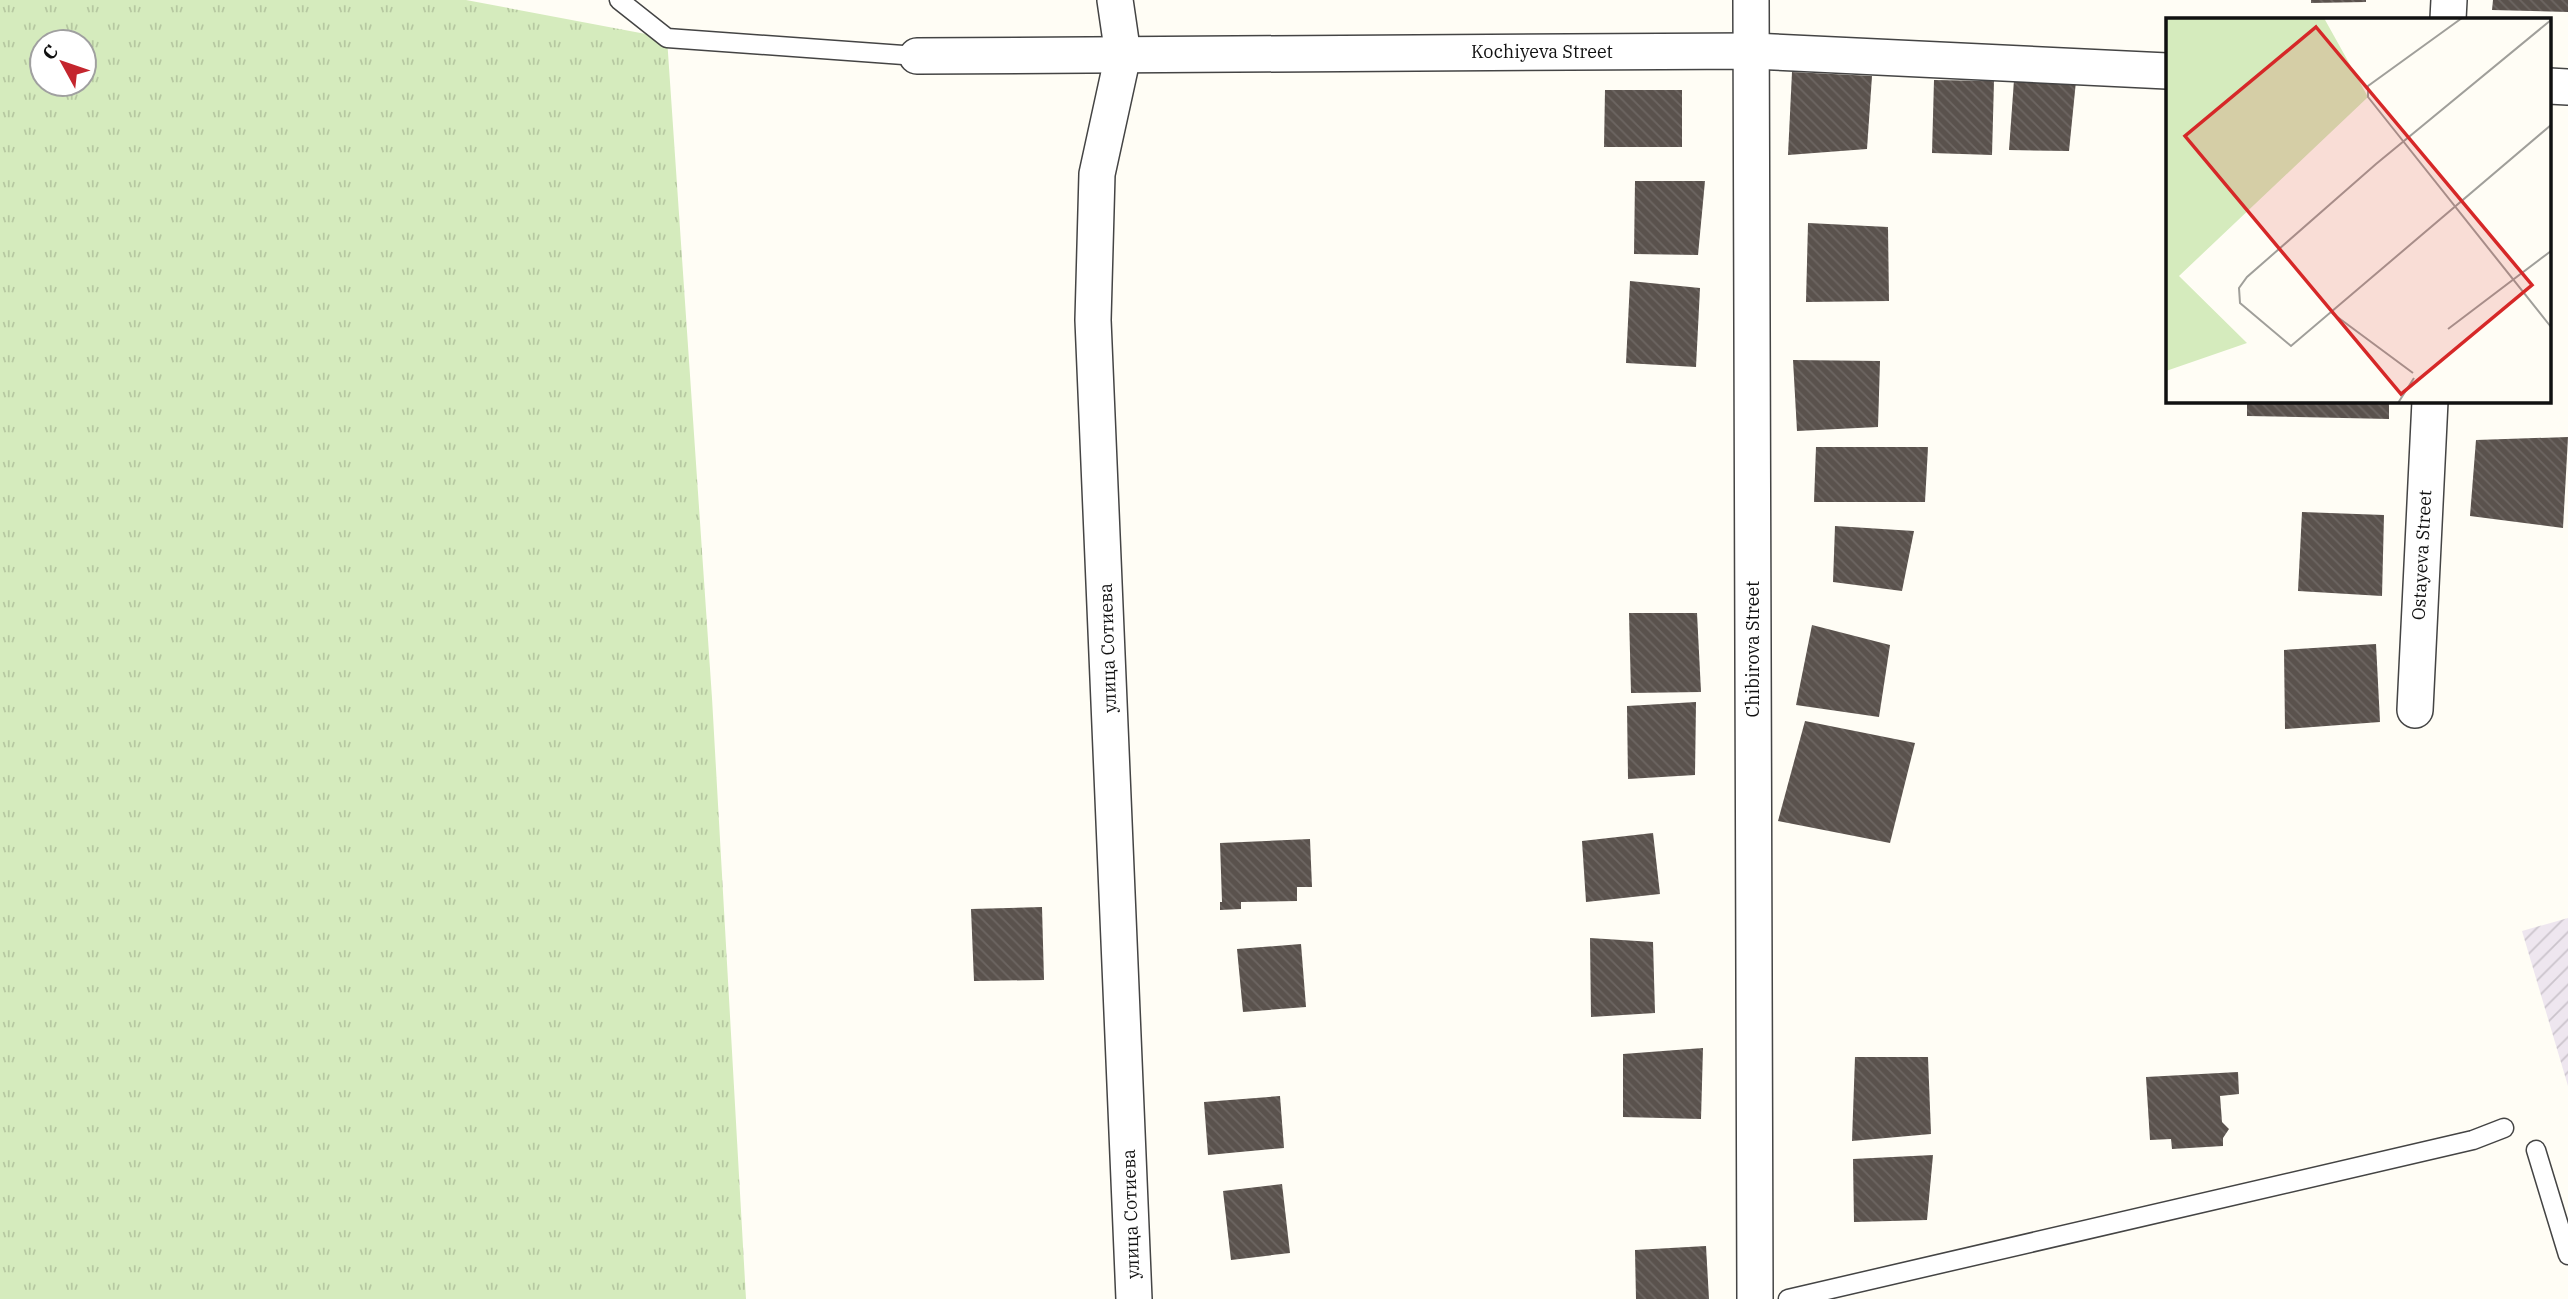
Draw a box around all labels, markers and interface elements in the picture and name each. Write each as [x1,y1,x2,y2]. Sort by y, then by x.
inset map [2166,18,2550,402]
north arrow [28,28,98,98]
text: С [37,40,63,65]
street label: Kochiyeva Street [1471,40,1613,63]
street label: Ostayeva Street [2407,489,2436,621]
street label: Chibirova Street [1741,581,1764,717]
street label: улица Сотиева [1094,582,1121,713]
street label: улица Сотиева [1117,1148,1144,1279]

